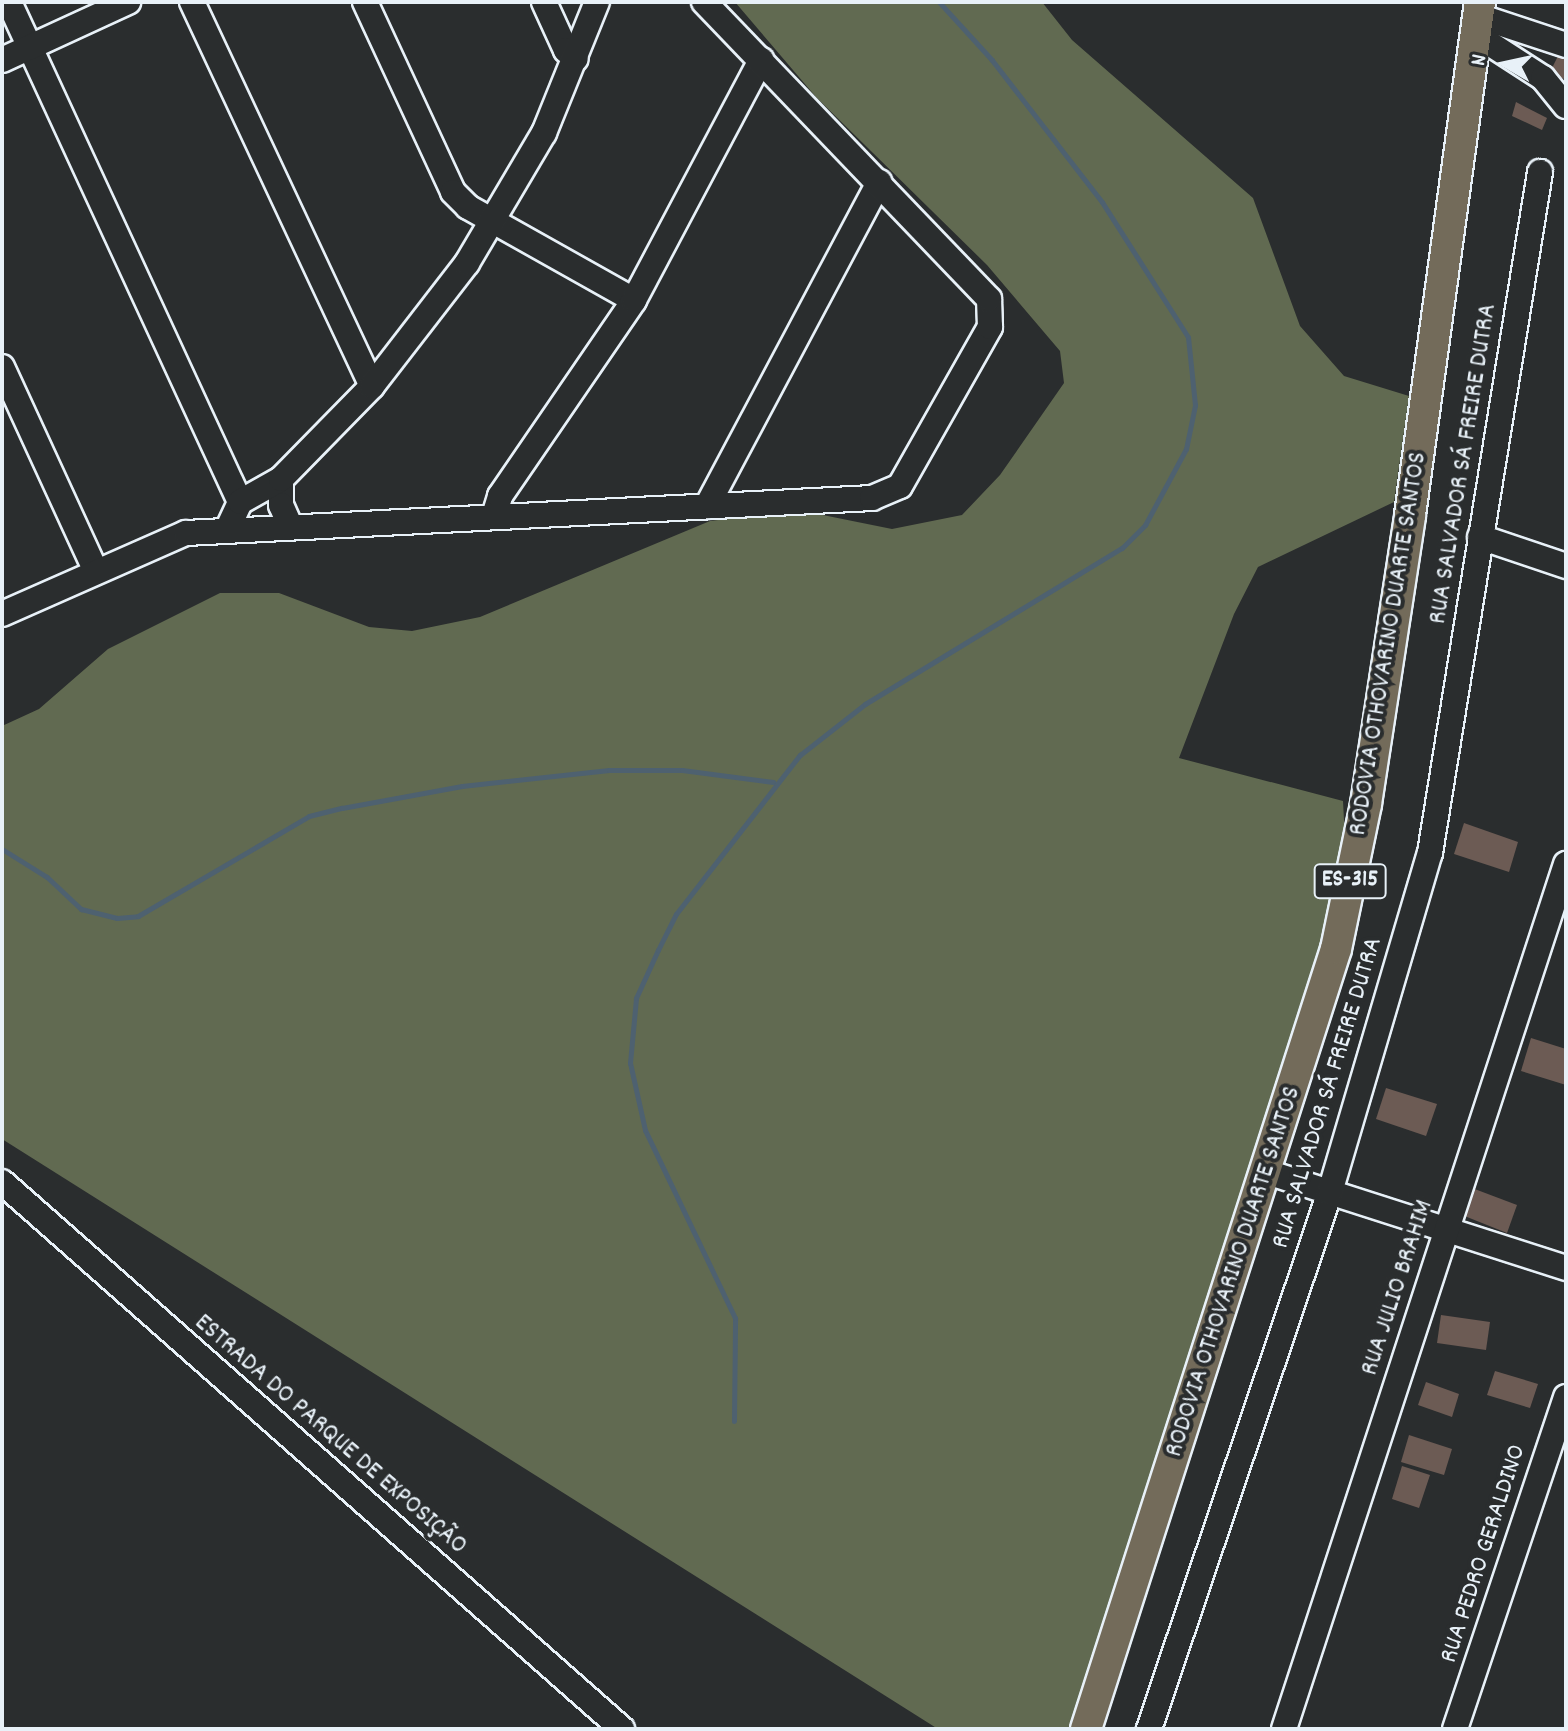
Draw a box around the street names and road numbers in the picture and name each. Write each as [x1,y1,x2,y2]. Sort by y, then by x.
street label: RUA SALVADOR SÁ FREIRE DUTRA [1423,302,1505,626]
street label: RODOVIA OTHOVARINO DUARTE SANTOS [1343,450,1435,838]
road number: ES-315 [1312,861,1388,901]
street label: RUA SALVADOR SÁ FREIRE DUTRA [1266,934,1390,1252]
street label: RODOVIA OTHOVARINO DUARTE SANTOS [1159,1083,1309,1461]
street label: RUA JULIO BRAHIM [1355,1196,1441,1380]
street label: ESTRADA DO PARQUE DE EXPOSIÇÃO [187,1308,473,1562]
street label: RUA PEDRO GERALDINO [1434,1441,1534,1667]

